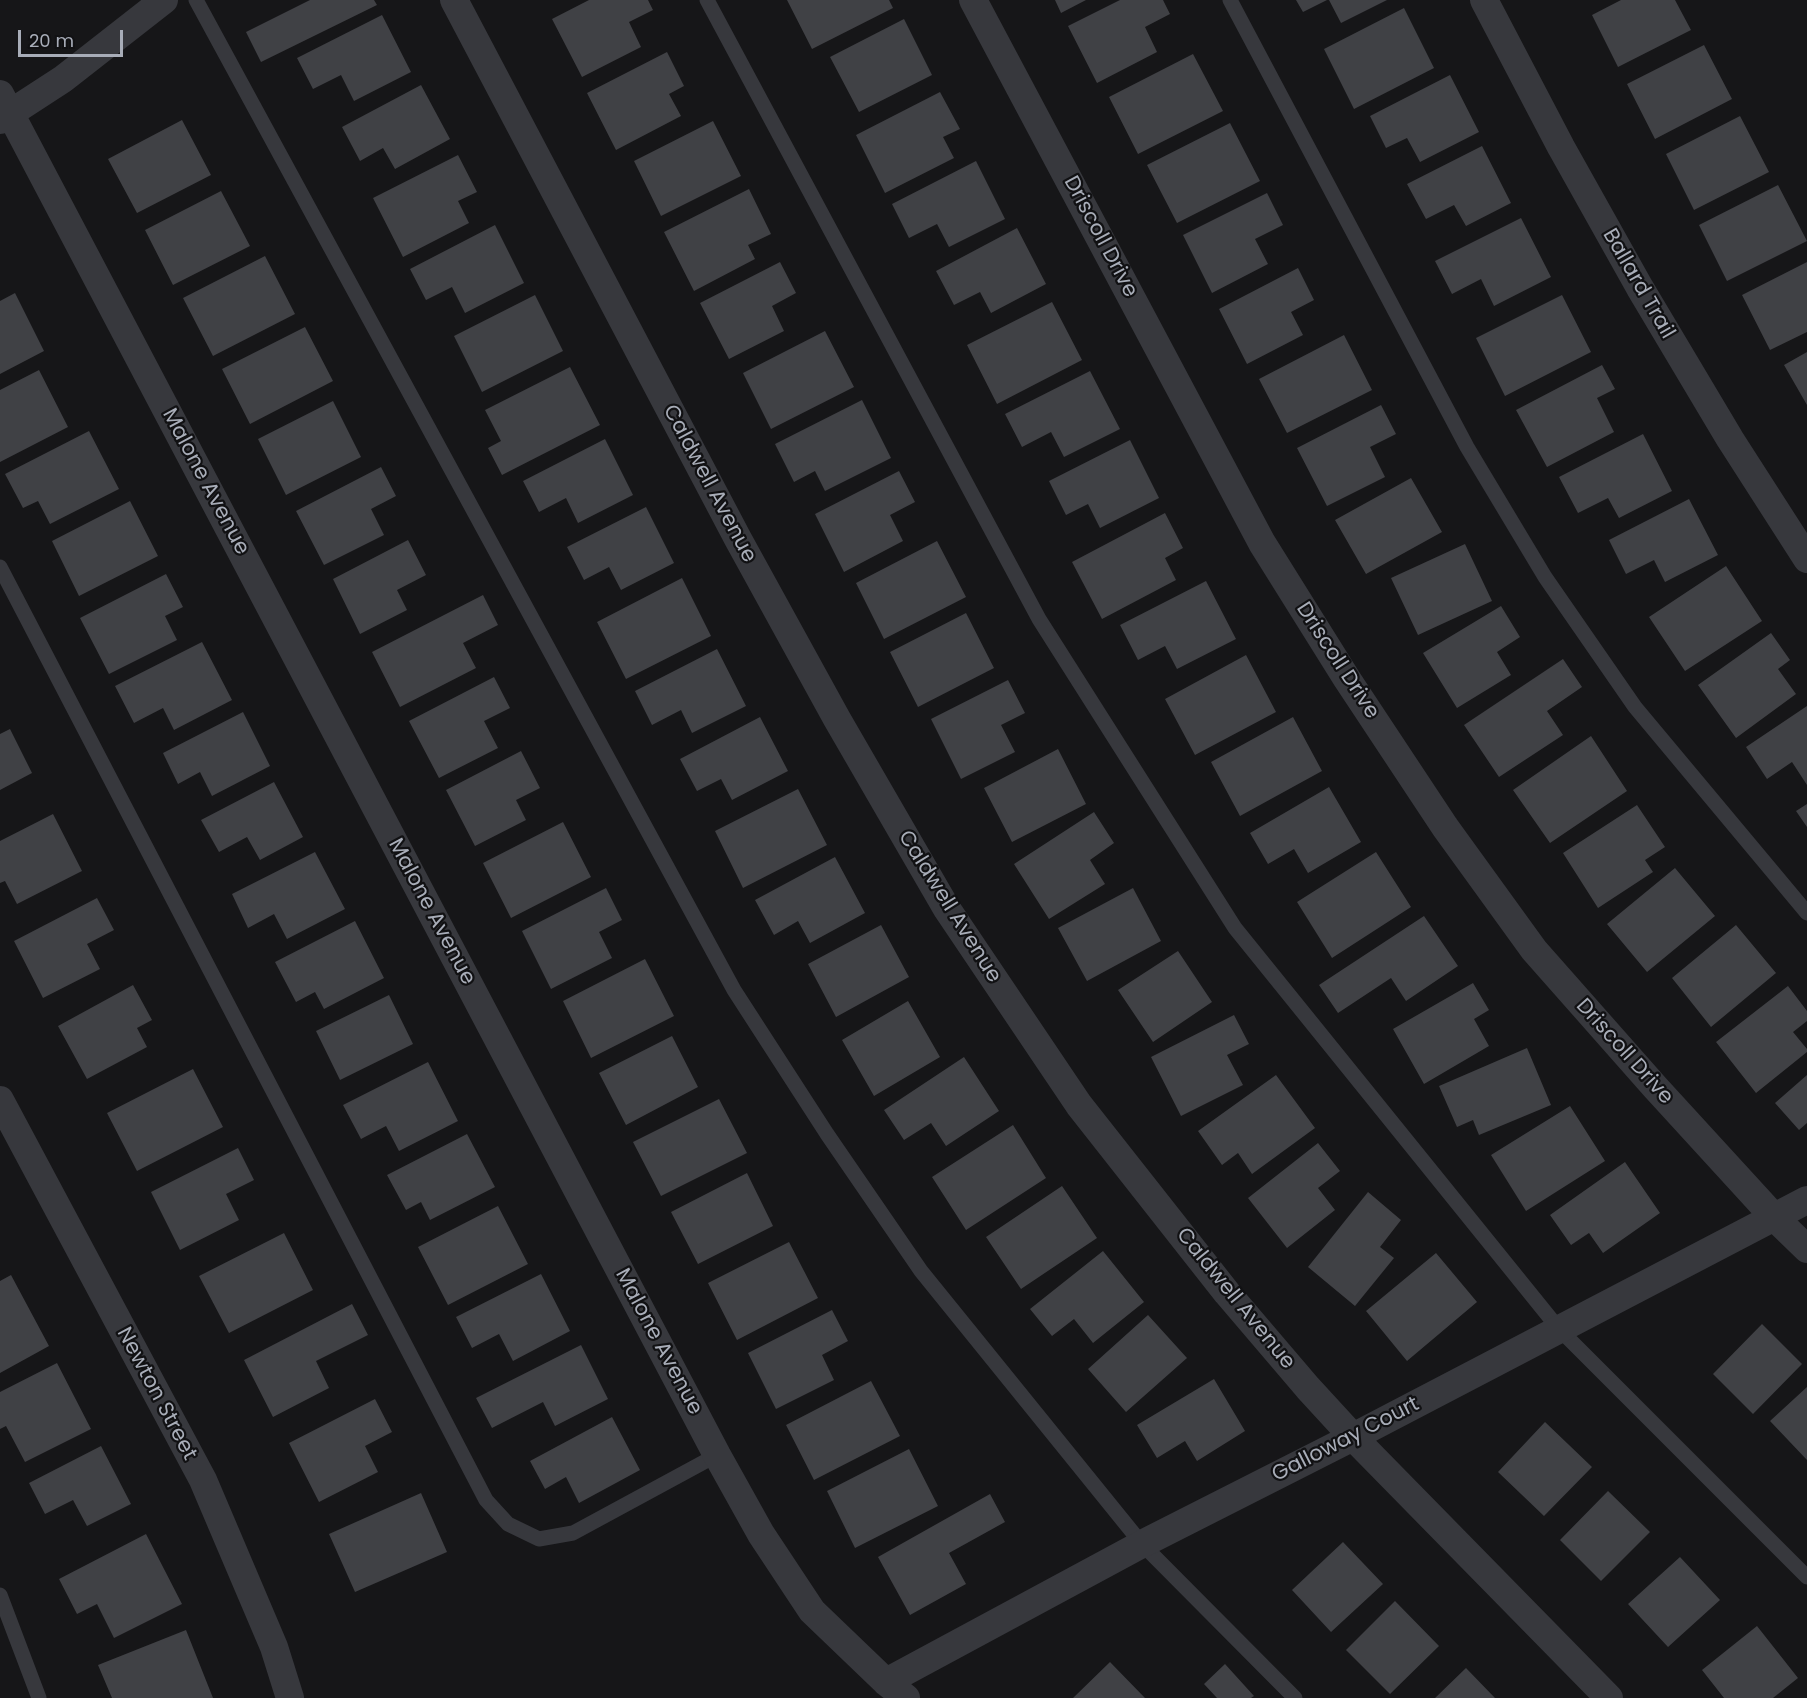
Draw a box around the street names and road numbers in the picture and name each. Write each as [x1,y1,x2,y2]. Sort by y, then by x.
street label: Driscoll Drive [1058,172,1142,302]
street label: Ballard Trail [1596,224,1680,344]
street label: Caldwell Avenue [657,401,761,567]
street label: Malone Avenue [156,405,254,559]
street label: Driscoll Drive [1290,598,1384,724]
street label: Caldwell Avenue [892,826,1006,988]
street label: Malone Avenue [382,835,480,989]
street label: Driscoll Drive [1570,994,1678,1110]
street label: Caldwell Avenue [1170,1223,1300,1375]
street label: Malone Avenue [609,1265,707,1419]
street label: Newton Street [110,1323,202,1465]
street label: Galloway Court [1268,1392,1424,1488]

